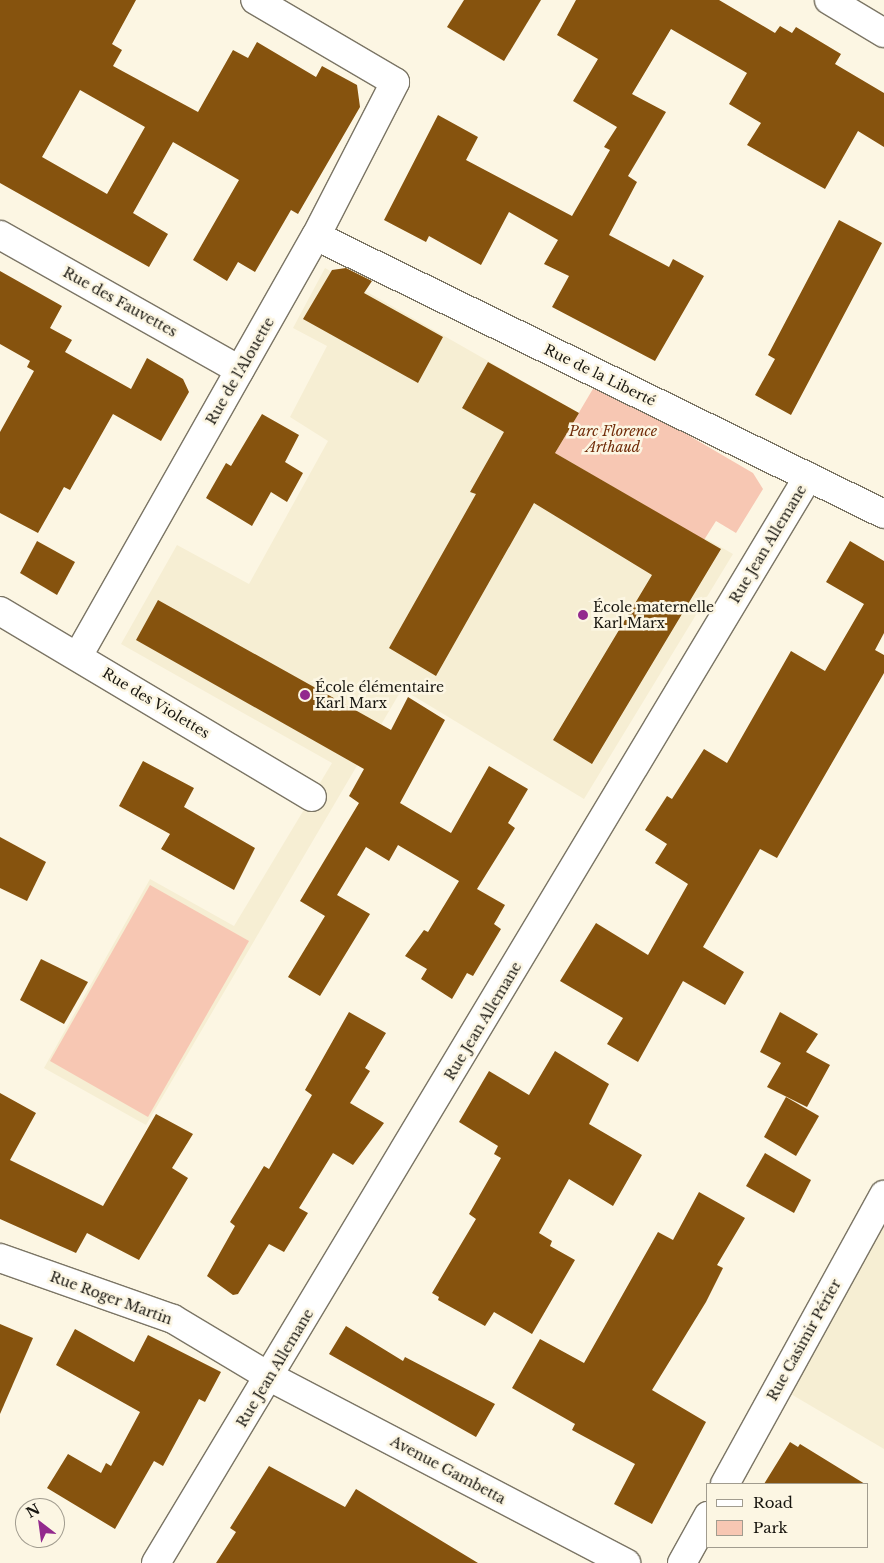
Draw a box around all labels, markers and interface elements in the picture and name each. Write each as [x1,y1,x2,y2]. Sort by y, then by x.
street label: Rue des Fauvettes [60,264,180,340]
street label: Rue de l'Alouette [202,314,278,428]
street label: Rue de la Liberté [541,341,659,409]
park label: Parc Florence Arthaud [569,423,657,456]
street label: Rue Jean Allemane [726,482,810,606]
place label: École maternelle Karl Marx [593,599,714,632]
marker: École maternelle Karl Marx [577,609,589,621]
street label: Rue des Violettes [99,664,213,742]
place label: École élémentaire Karl Marx [315,679,444,712]
marker: École élémentaire Karl Marx [299,689,311,701]
street label: Rue Jean Allemane [441,959,525,1083]
street label: Rue Roger Martin [48,1268,174,1328]
street label: Rue Casimir Périer [764,1276,844,1404]
street label: Rue Jean Allemane [233,1306,317,1430]
street label: Avenue Gambetta [388,1433,508,1507]
legend [706,1483,869,1548]
text: Road [753,1493,793,1512]
north arrow [15,1498,65,1548]
text: N [23,1500,43,1522]
text: Park [753,1518,788,1537]

